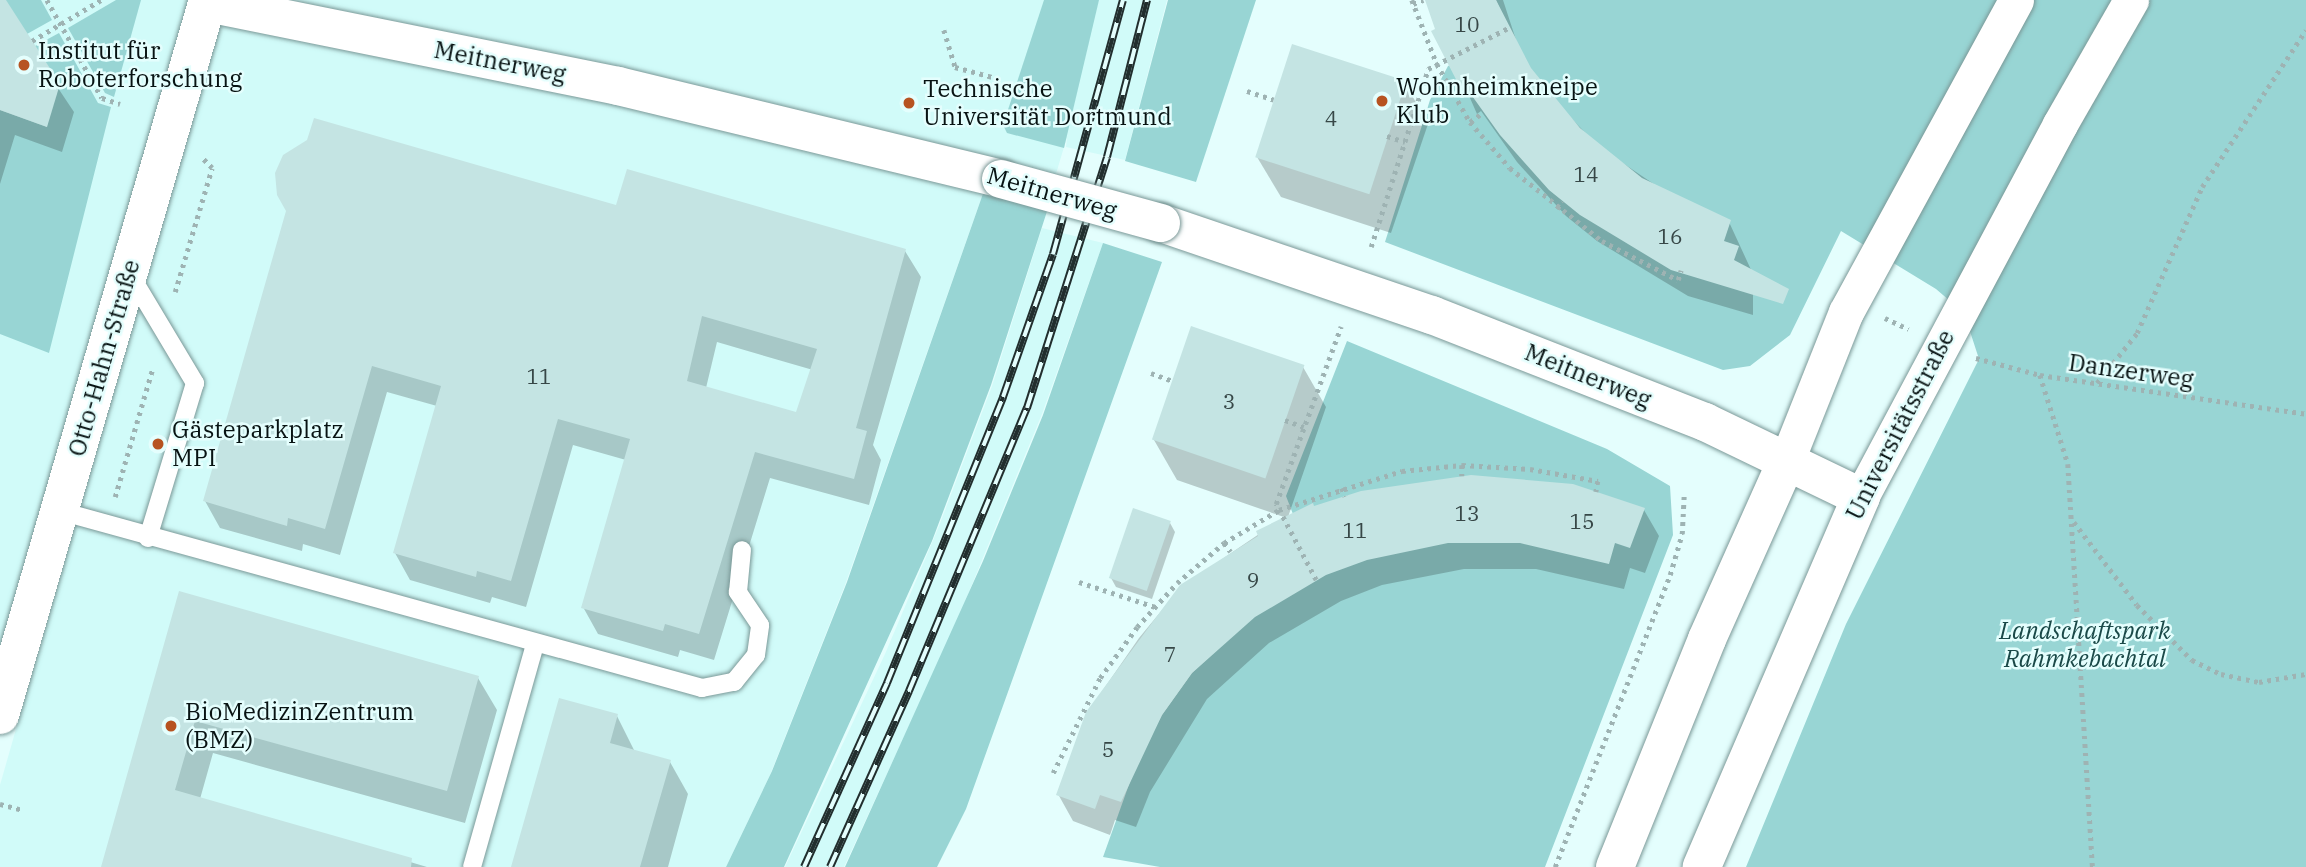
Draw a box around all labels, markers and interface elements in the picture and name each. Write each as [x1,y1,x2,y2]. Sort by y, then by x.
house number: 10 [1454,11,1480,37]
street label: Meitnerweg [432,35,568,89]
place label: Institut für Roboterforschung [38,37,242,93]
marker: Institut für Roboterforschung [16,57,32,73]
place label: Wohnheimkneipe Klub [1396,73,1598,129]
place label: Technische Universität Dortmund [923,75,1172,131]
marker: Wohnheimkneipe Klub [1374,93,1390,109]
marker: Technische Universität Dortmund [901,95,917,111]
house number: 4 [1325,105,1337,131]
street label: Meitnerweg [984,161,1120,225]
house number: 14 [1573,161,1599,187]
house number: 16 [1657,223,1683,249]
street label: Otto-Hahn-Straße [62,256,146,460]
street label: Universitätsstraße [1840,325,1960,525]
street label: Meitnerweg [1521,338,1655,414]
street label: Danzerweg [2067,348,2195,394]
house number: 11 [526,363,552,389]
house number: 3 [1223,388,1235,414]
place label: Gästeparkplatz MPI [172,416,344,472]
marker: Gästeparkplatz MPI [150,436,166,452]
house number: 13 [1454,500,1480,526]
house number: 15 [1569,508,1595,534]
house number: 11 [1342,517,1368,543]
house number: 9 [1247,567,1259,593]
park label: Landschaftspark Rahmkebachtal [1999,617,2171,673]
house number: 7 [1164,641,1176,667]
place label: BioMedizinZentrum (BMZ) [185,698,414,754]
marker: BioMedizinZentrum (BMZ) [163,718,179,734]
house number: 5 [1102,736,1114,762]

